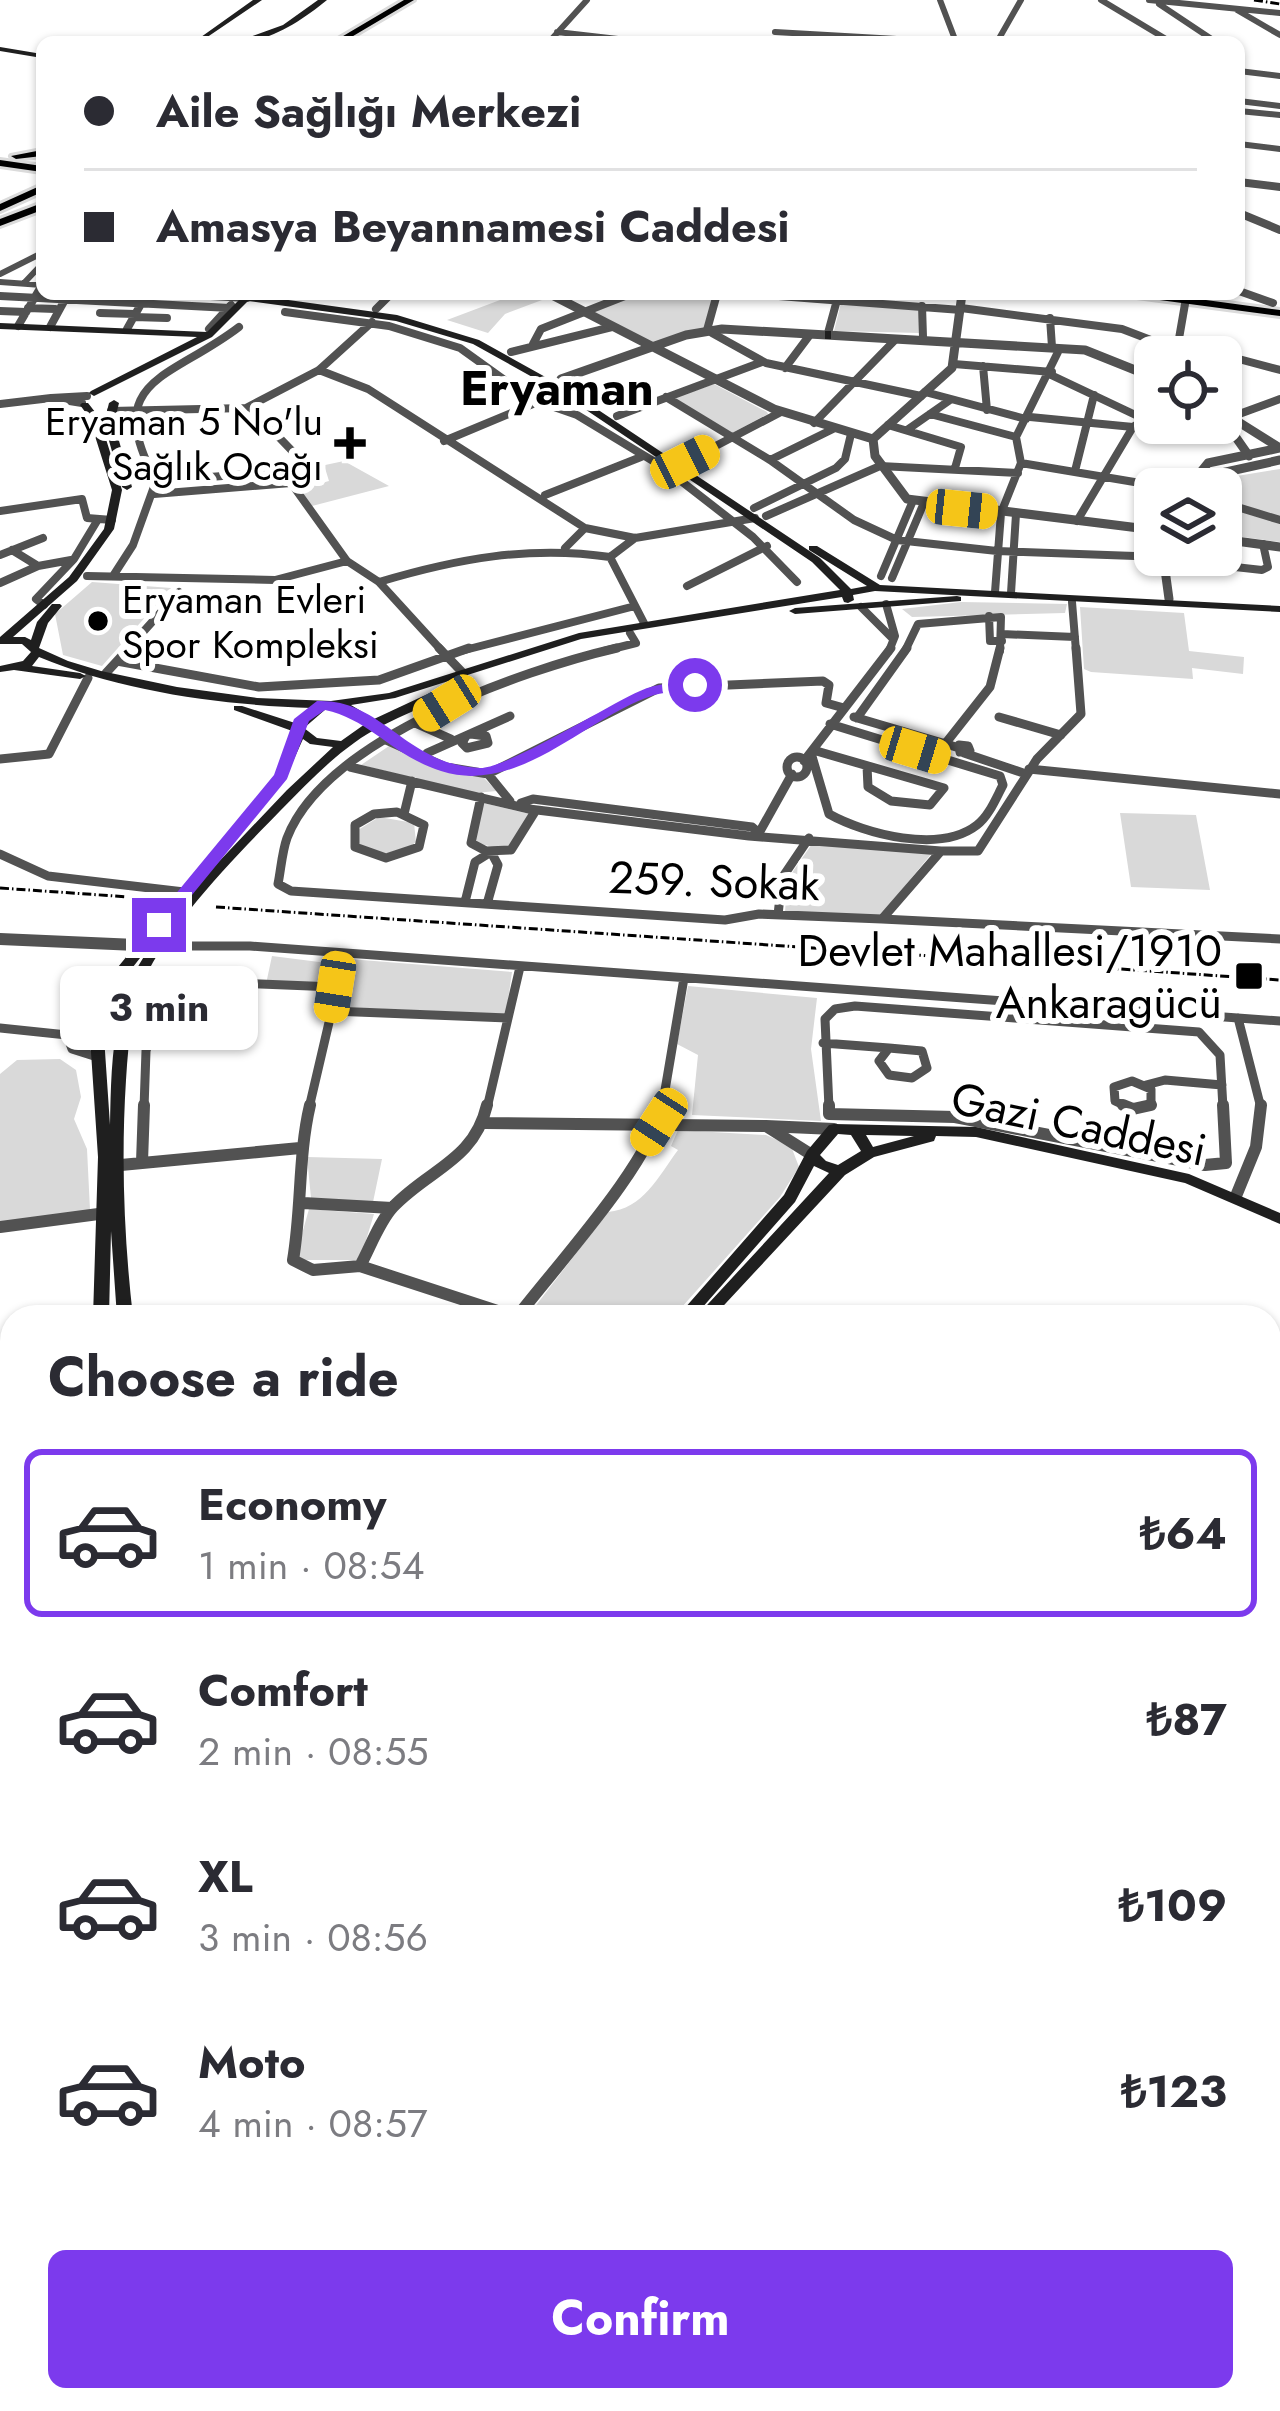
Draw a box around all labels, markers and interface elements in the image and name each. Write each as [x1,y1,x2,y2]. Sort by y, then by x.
text: Aile Sağlığı Merkezi [156,79,581,144]
text: Amasya Beyannamesi Caddesi [156,194,790,259]
map controls [1134,336,1242,576]
button: locate [1134,336,1242,444]
district label: Eryaman [460,354,654,423]
place label: Eryaman 5 No'lu Sağlık Ocağı [45,393,323,495]
marker: Eryaman 5 No'lu Sağlık Ocağı [334,427,366,459]
car [645,430,725,494]
button: layers [1134,468,1242,576]
car [924,487,1000,531]
place label: Eryaman Evleri Spor Kompleksi [122,571,379,673]
marker: Eryaman Evleri Spor Kompleksi [85,608,111,634]
route start [668,658,722,712]
car [407,669,487,737]
car [875,722,955,778]
street label: 259. Sokak [607,845,821,917]
route end [132,898,186,952]
place label: Devlet Mahallesi/1910 Ankaragücü [798,918,1222,1035]
car [312,949,358,1025]
marker: Devlet Mahallesi/1910 Ankaragücü [1233,960,1265,992]
callout: 3 min [60,967,258,1051]
text: 3 min [108,979,210,1036]
street label: Gazi Caddesi [945,1065,1213,1183]
car [624,1082,694,1162]
text: Choose a ride [48,1338,399,1416]
text: Economy [198,1472,386,1537]
icon: car [54,1479,162,1587]
text: ₺64 [1140,1501,1227,1566]
text: 1 min · 08:54 [198,1537,425,1594]
text: Comfort [198,1658,368,1723]
icon: car [54,1665,162,1773]
text: ₺87 [1147,1687,1227,1752]
text: 2 min · 08:55 [198,1723,428,1780]
text: XL [198,1844,253,1909]
icon: car [54,1851,162,1959]
text: ₺109 [1118,1873,1227,1938]
text: 3 min · 08:56 [198,1909,428,1966]
text: Moto [198,2030,306,2095]
icon: car [54,2037,162,2145]
text: ₺123 [1121,2059,1227,2124]
text: 4 min · 08:57 [198,2095,427,2152]
button: Confirm [48,2250,1233,2388]

